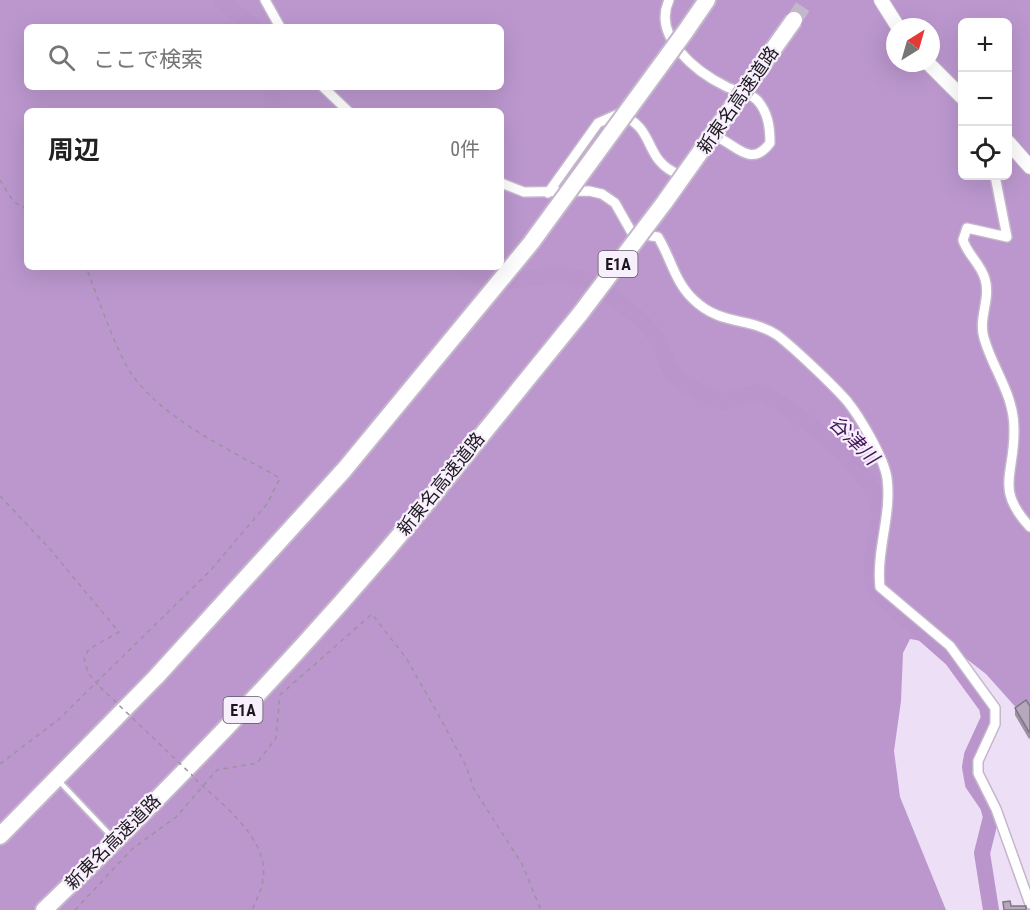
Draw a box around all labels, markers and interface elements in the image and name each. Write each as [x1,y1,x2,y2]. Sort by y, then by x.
north arrow [886,18,940,72]
map controls [958,18,1012,180]
button: + [958,18,1012,72]
search box [24,24,504,90]
icon: search [45,41,78,74]
street label: 新東名高速道路 [693,42,782,157]
text: ここで検索 [93,47,203,72]
button: − [958,72,1012,126]
button: locate [958,126,1012,180]
text: 周辺 [48,135,100,165]
text: 0件 [450,137,480,161]
road number: E1A [598,251,638,277]
water label: 谷津川 [824,410,885,471]
street label: 新東名高速道路 [393,428,488,539]
road number: E1A [224,697,262,723]
street label: 新東名高速道路 [61,790,165,894]

